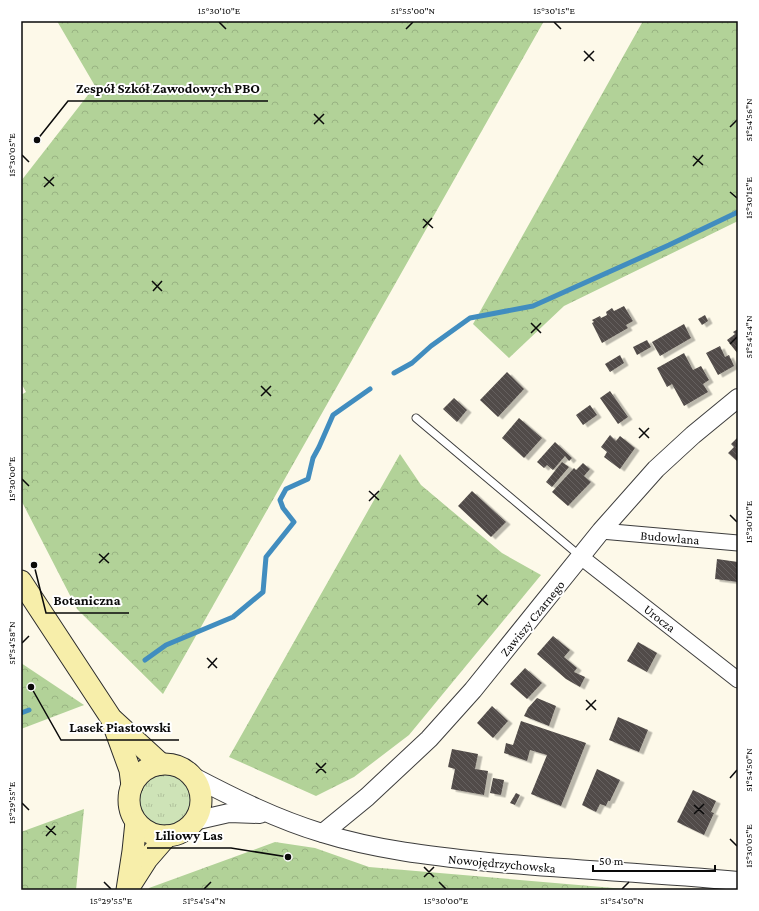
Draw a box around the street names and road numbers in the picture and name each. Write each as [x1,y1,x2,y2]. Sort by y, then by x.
street label: Budowlana [640,527,700,548]
street label: Zawiszy Czarnego [497,577,568,659]
street label: Urocza [641,601,679,635]
street label: Nowojędrzychowska [447,851,556,877]

